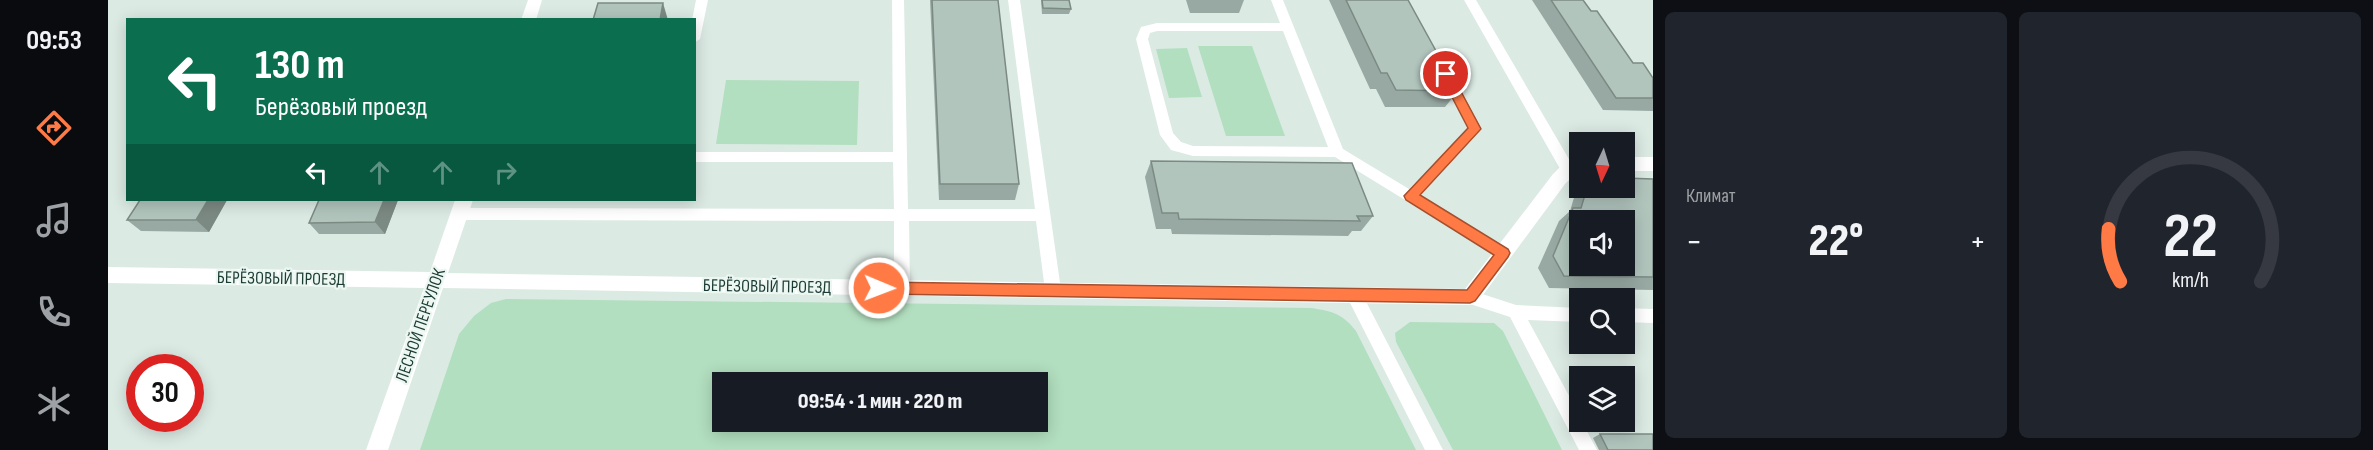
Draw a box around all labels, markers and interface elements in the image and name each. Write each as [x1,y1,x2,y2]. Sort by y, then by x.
text: 09:53 [26,25,82,57]
text: 130 m [255,40,345,91]
icon: left [156,42,234,120]
pin [1420,48,1471,99]
icon: arrive [1429,57,1462,90]
text: Берёзовый проезд [255,91,427,123]
icon: directions [33,107,75,149]
north arrow [1569,132,1635,198]
map controls [1569,132,1635,432]
icon: left [300,156,333,189]
icon: ahead [363,156,396,189]
icon: ahead [426,156,459,189]
icon: right [489,156,522,189]
text: Климат [1686,184,1736,208]
icon: music [33,199,75,241]
text: 22 [2163,200,2217,275]
button: sound [1569,210,1635,276]
text: 22° [1808,214,1864,269]
text: − [1686,222,1702,262]
text: + [1970,222,1986,262]
position arrow [847,256,911,320]
street label: ЛЕСНОЙ ПЕРЕУЛОК [391,265,450,385]
street label: БЕРЁЗОВЫЙ ПРОЕЗД [217,267,346,290]
text: km/h [2171,268,2209,293]
street label: БЕРЁЗОВЫЙ ПРОЕЗД [703,275,832,298]
button: search [1569,288,1635,354]
icon: phone [33,291,75,333]
speed limit sign: 30 [126,354,204,432]
button: layers [1569,366,1635,432]
icon: climate [33,383,75,425]
text: 09:54 · 1 мин · 220 m [798,388,962,415]

